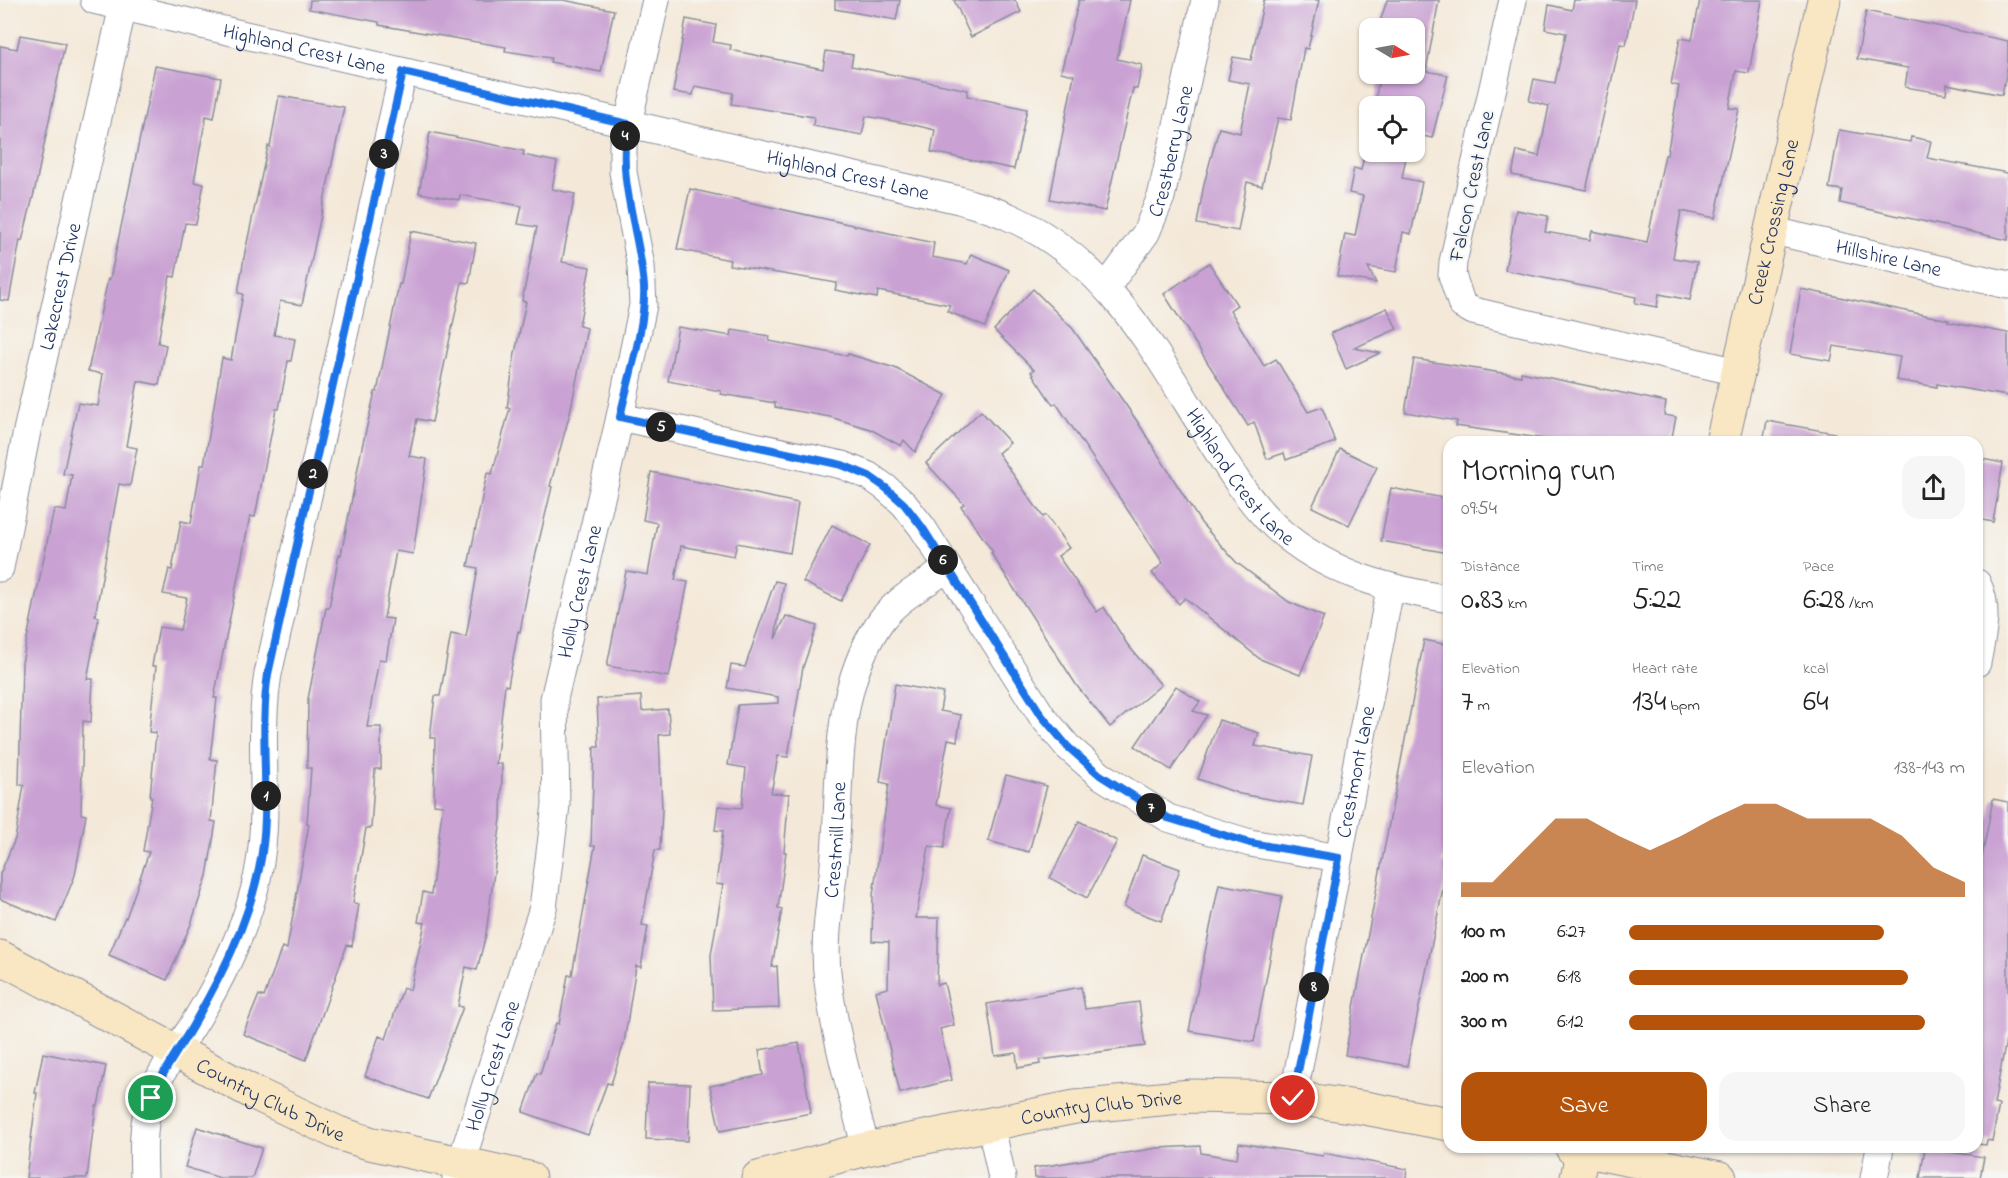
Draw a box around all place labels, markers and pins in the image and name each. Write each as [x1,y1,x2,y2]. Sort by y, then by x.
pin: 4 [610,121,640,151]
pin: 3 [369,139,399,169]
pin: 5 [646,412,676,442]
pin: 2 [298,459,328,489]
pin: 6 [928,545,958,575]
pin: 1 [251,781,281,811]
pin: 7 [1136,793,1166,823]
pin: 8 [1299,972,1329,1002]
pin [125,1072,176,1123]
pin [1267,1072,1318,1123]

